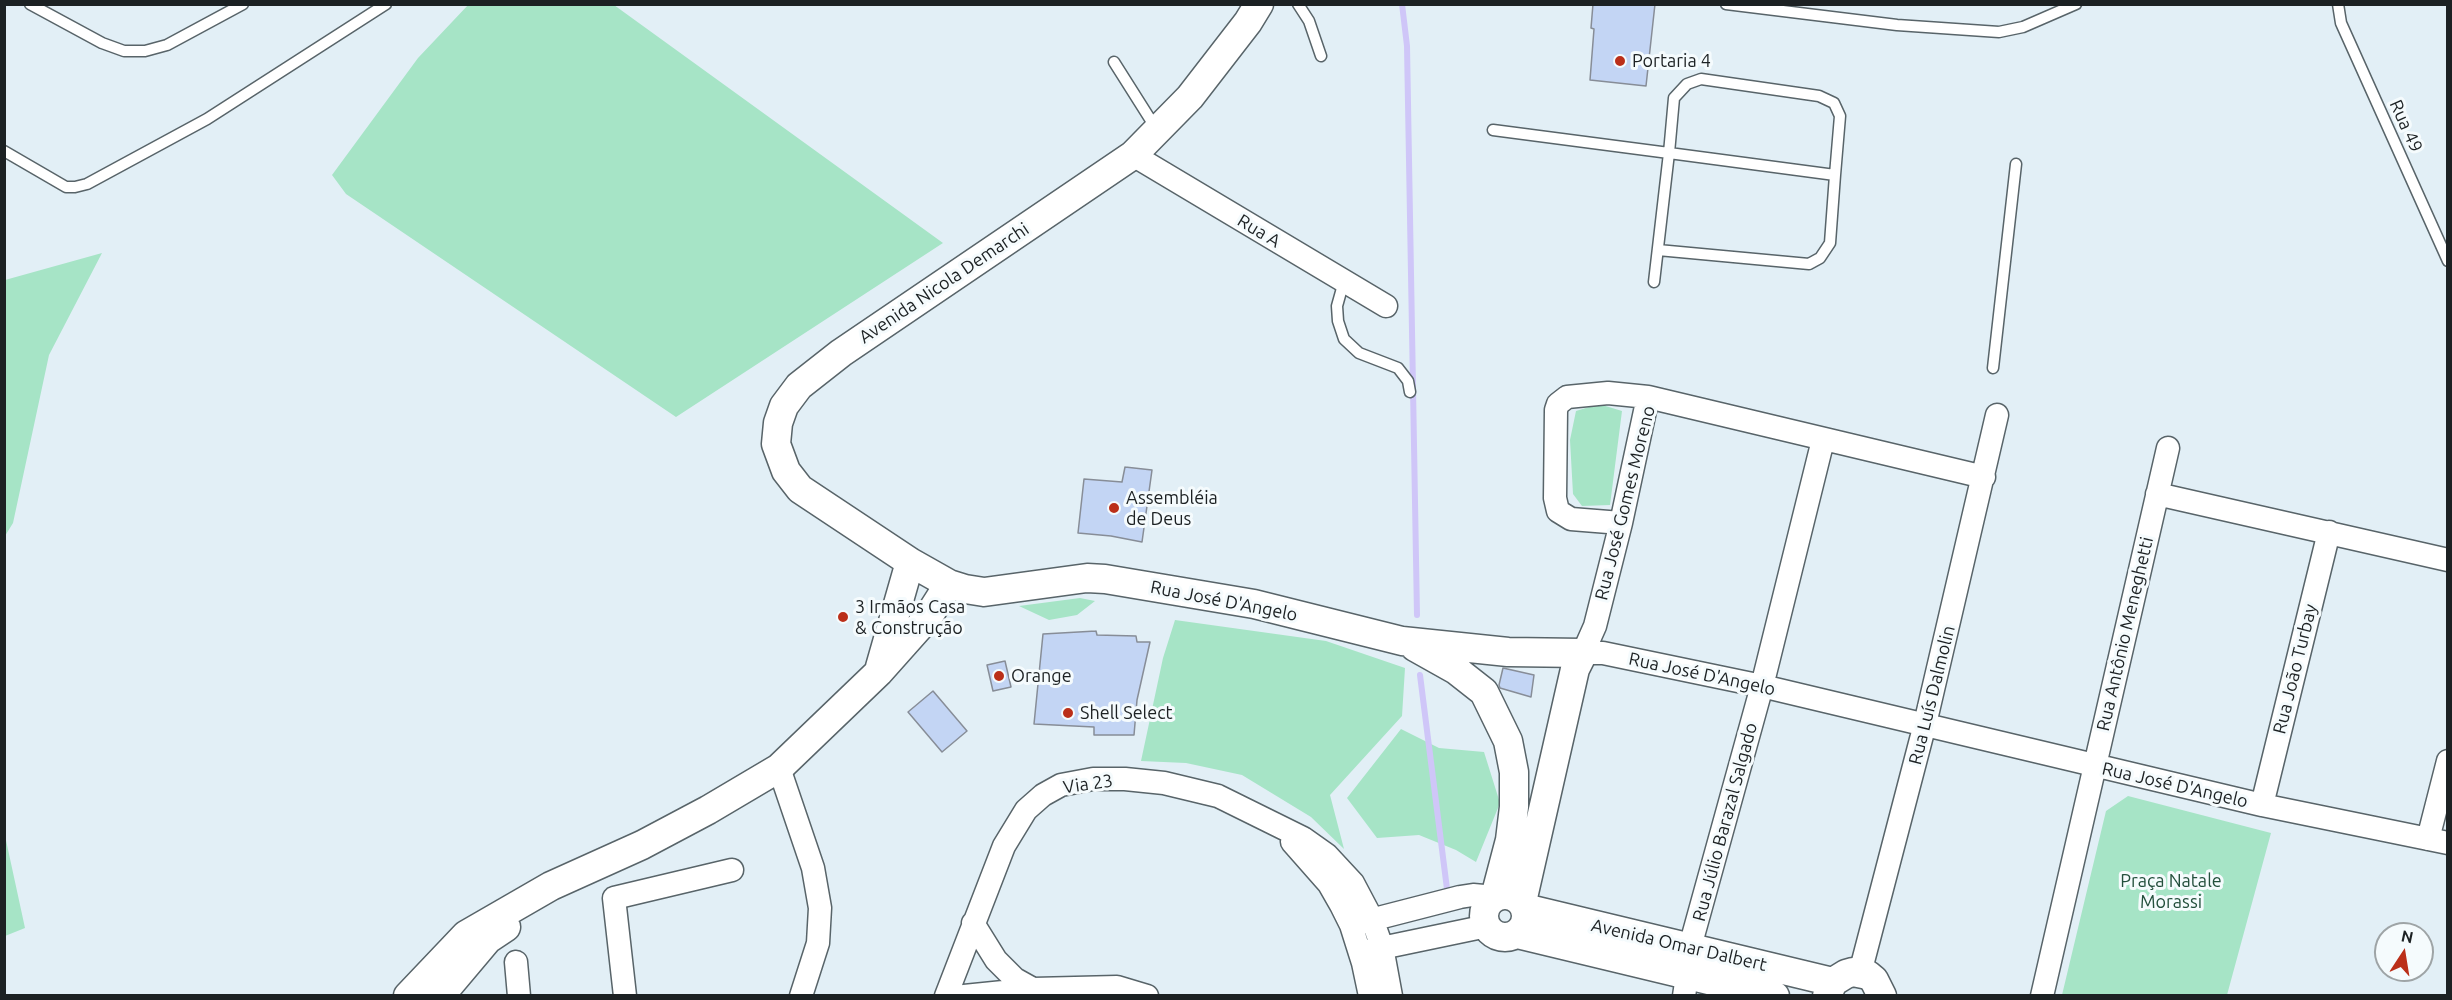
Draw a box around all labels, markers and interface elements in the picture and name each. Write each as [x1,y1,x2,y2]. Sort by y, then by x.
place label: Portaria 4 [1632,50,1711,72]
marker: Portaria 4 [1613,54,1627,68]
street label: Rua 49 [2385,96,2427,156]
street label: Rua A [1233,210,1285,252]
street label: Avenida Nicola Demarchi [855,218,1033,348]
street label: Rua José Gomes Moreno [1590,403,1660,603]
place label: Assembléia de Deus [1126,487,1218,530]
marker: Assembléia de Deus [1107,501,1121,515]
street label: Rua Antônio Meneghetti [2092,535,2158,733]
street label: Rua José D'Angelo [1149,576,1299,626]
place label: 3 Irmãos Casa & Construção [855,596,965,638]
street label: Rua João Turbay [2268,602,2322,736]
marker: 3 Irmãos Casa & Construção [836,610,850,624]
street label: Rua Luís Dalmolin [1904,623,1960,767]
street label: Rua José D'Angelo [1627,648,1777,700]
place label: Orange [1011,665,1072,687]
marker: Orange [992,669,1006,683]
place label: Shell Select [1080,702,1173,724]
marker: Shell Select [1061,706,1075,720]
street label: Rua Júlio Barazal Salgado [1688,720,1762,924]
street label: Rua José D'Angelo [2100,758,2250,812]
street label: Via 23 [1062,770,1114,798]
park label: Praça Natale Morassi [2120,870,2222,912]
street label: Avenida Omar Dalbert [1589,914,1769,976]
north arrow [2374,922,2434,982]
text: N [2400,926,2415,946]

